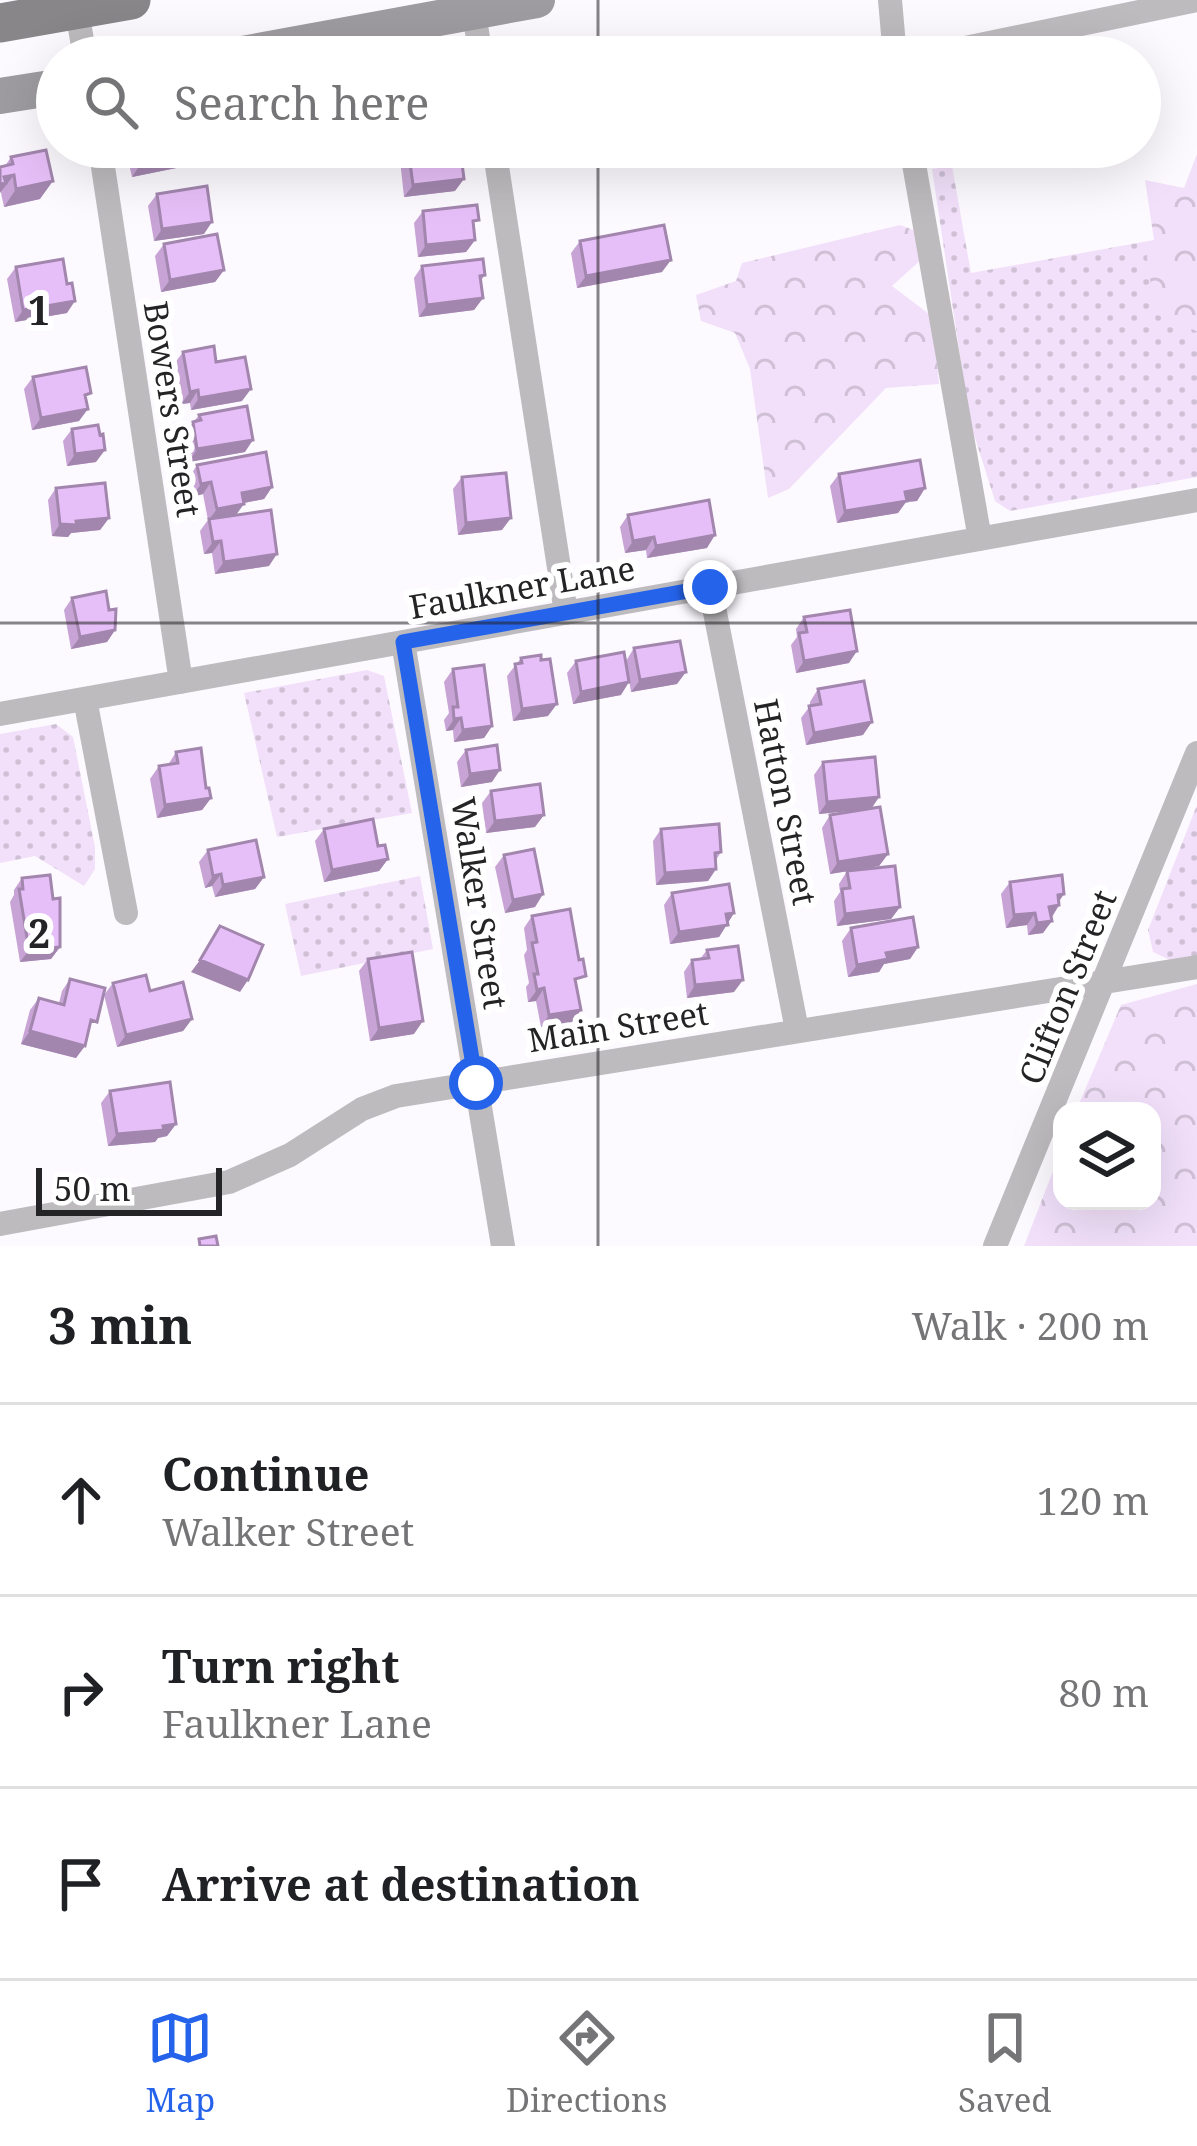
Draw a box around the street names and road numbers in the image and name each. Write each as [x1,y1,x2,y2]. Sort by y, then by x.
street label: Bowers Street [134,298,212,520]
street label: Faulkner Lane [406,545,638,629]
street label: Hatton Street [744,695,828,909]
street label: Walker Street [441,794,519,1012]
street label: Clifton Street [1008,883,1126,1091]
street label: Main Street [525,990,711,1062]

